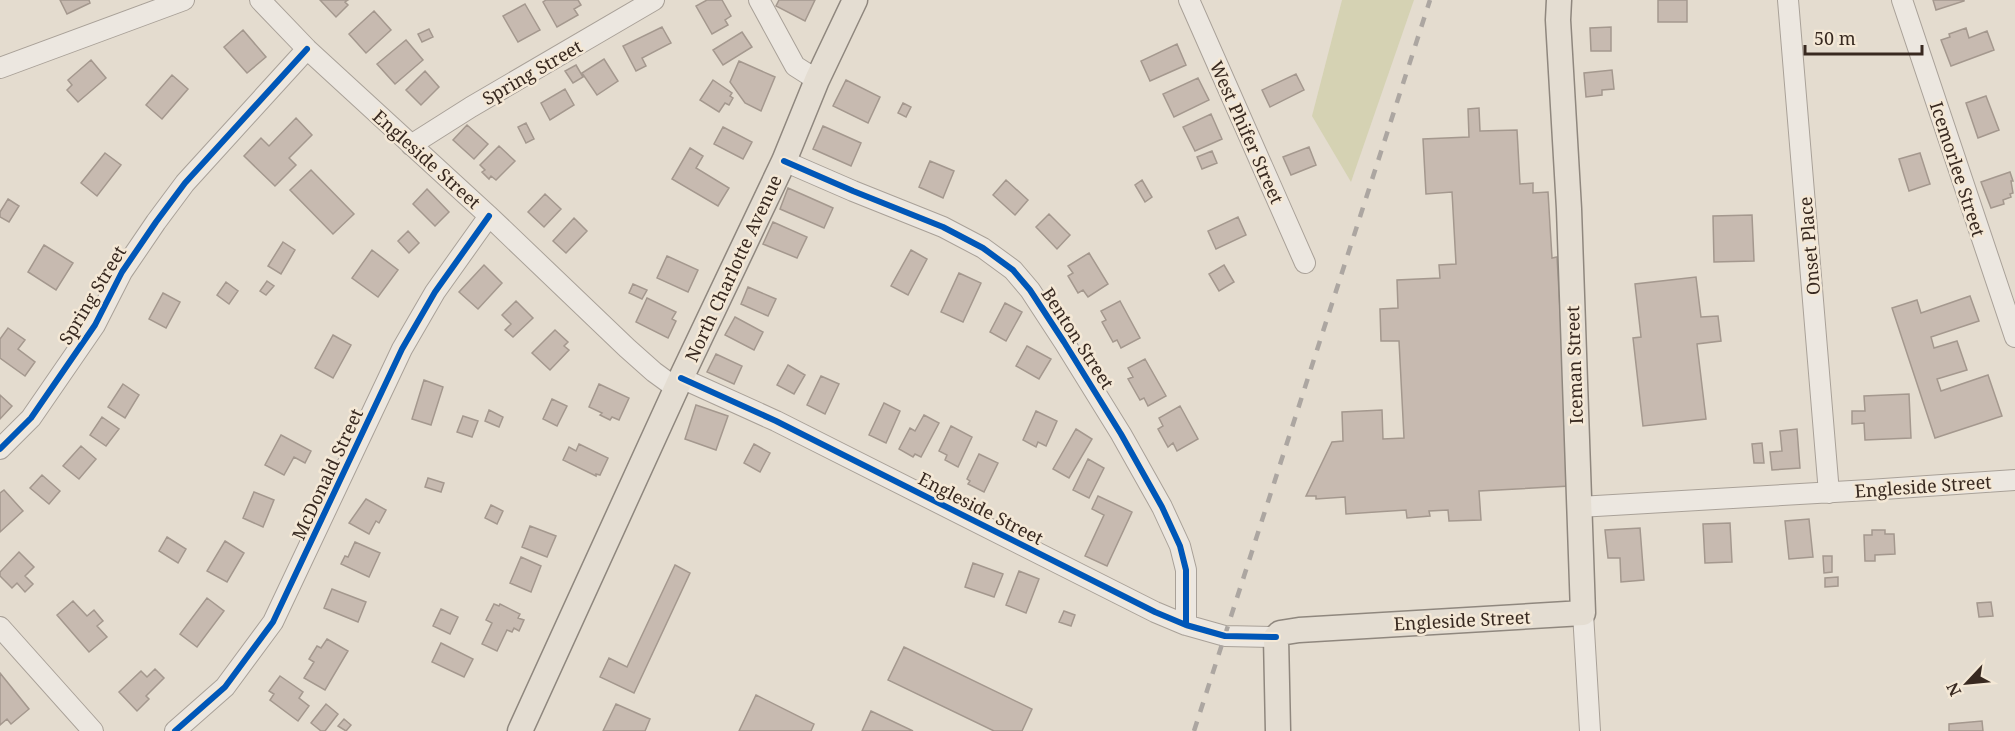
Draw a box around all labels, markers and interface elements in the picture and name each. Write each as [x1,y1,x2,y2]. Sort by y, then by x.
scale bar [1805,18,1922,56]
text: 50 m [1814,26,1856,50]
street label: Spring Street [478,34,586,110]
street label: West Phifer Street [1205,57,1289,207]
street label: Icemorlee Street [1925,98,1991,240]
street label: Engleside Street [368,104,486,214]
street label: North Charlotte Avenue [679,171,787,365]
street label: Onset Place [1793,196,1825,296]
street label: Spring Street [53,241,131,349]
street label: Benton Street [1036,283,1120,393]
street label: Iceman Street [1560,305,1588,425]
street label: McDonald Street [286,404,368,544]
street label: Engleside Street [914,466,1048,550]
street label: Engleside Street [1854,469,1992,503]
street label: Engleside Street [1393,604,1531,636]
north arrow [1937,653,1997,713]
text: N [1941,679,1966,700]

